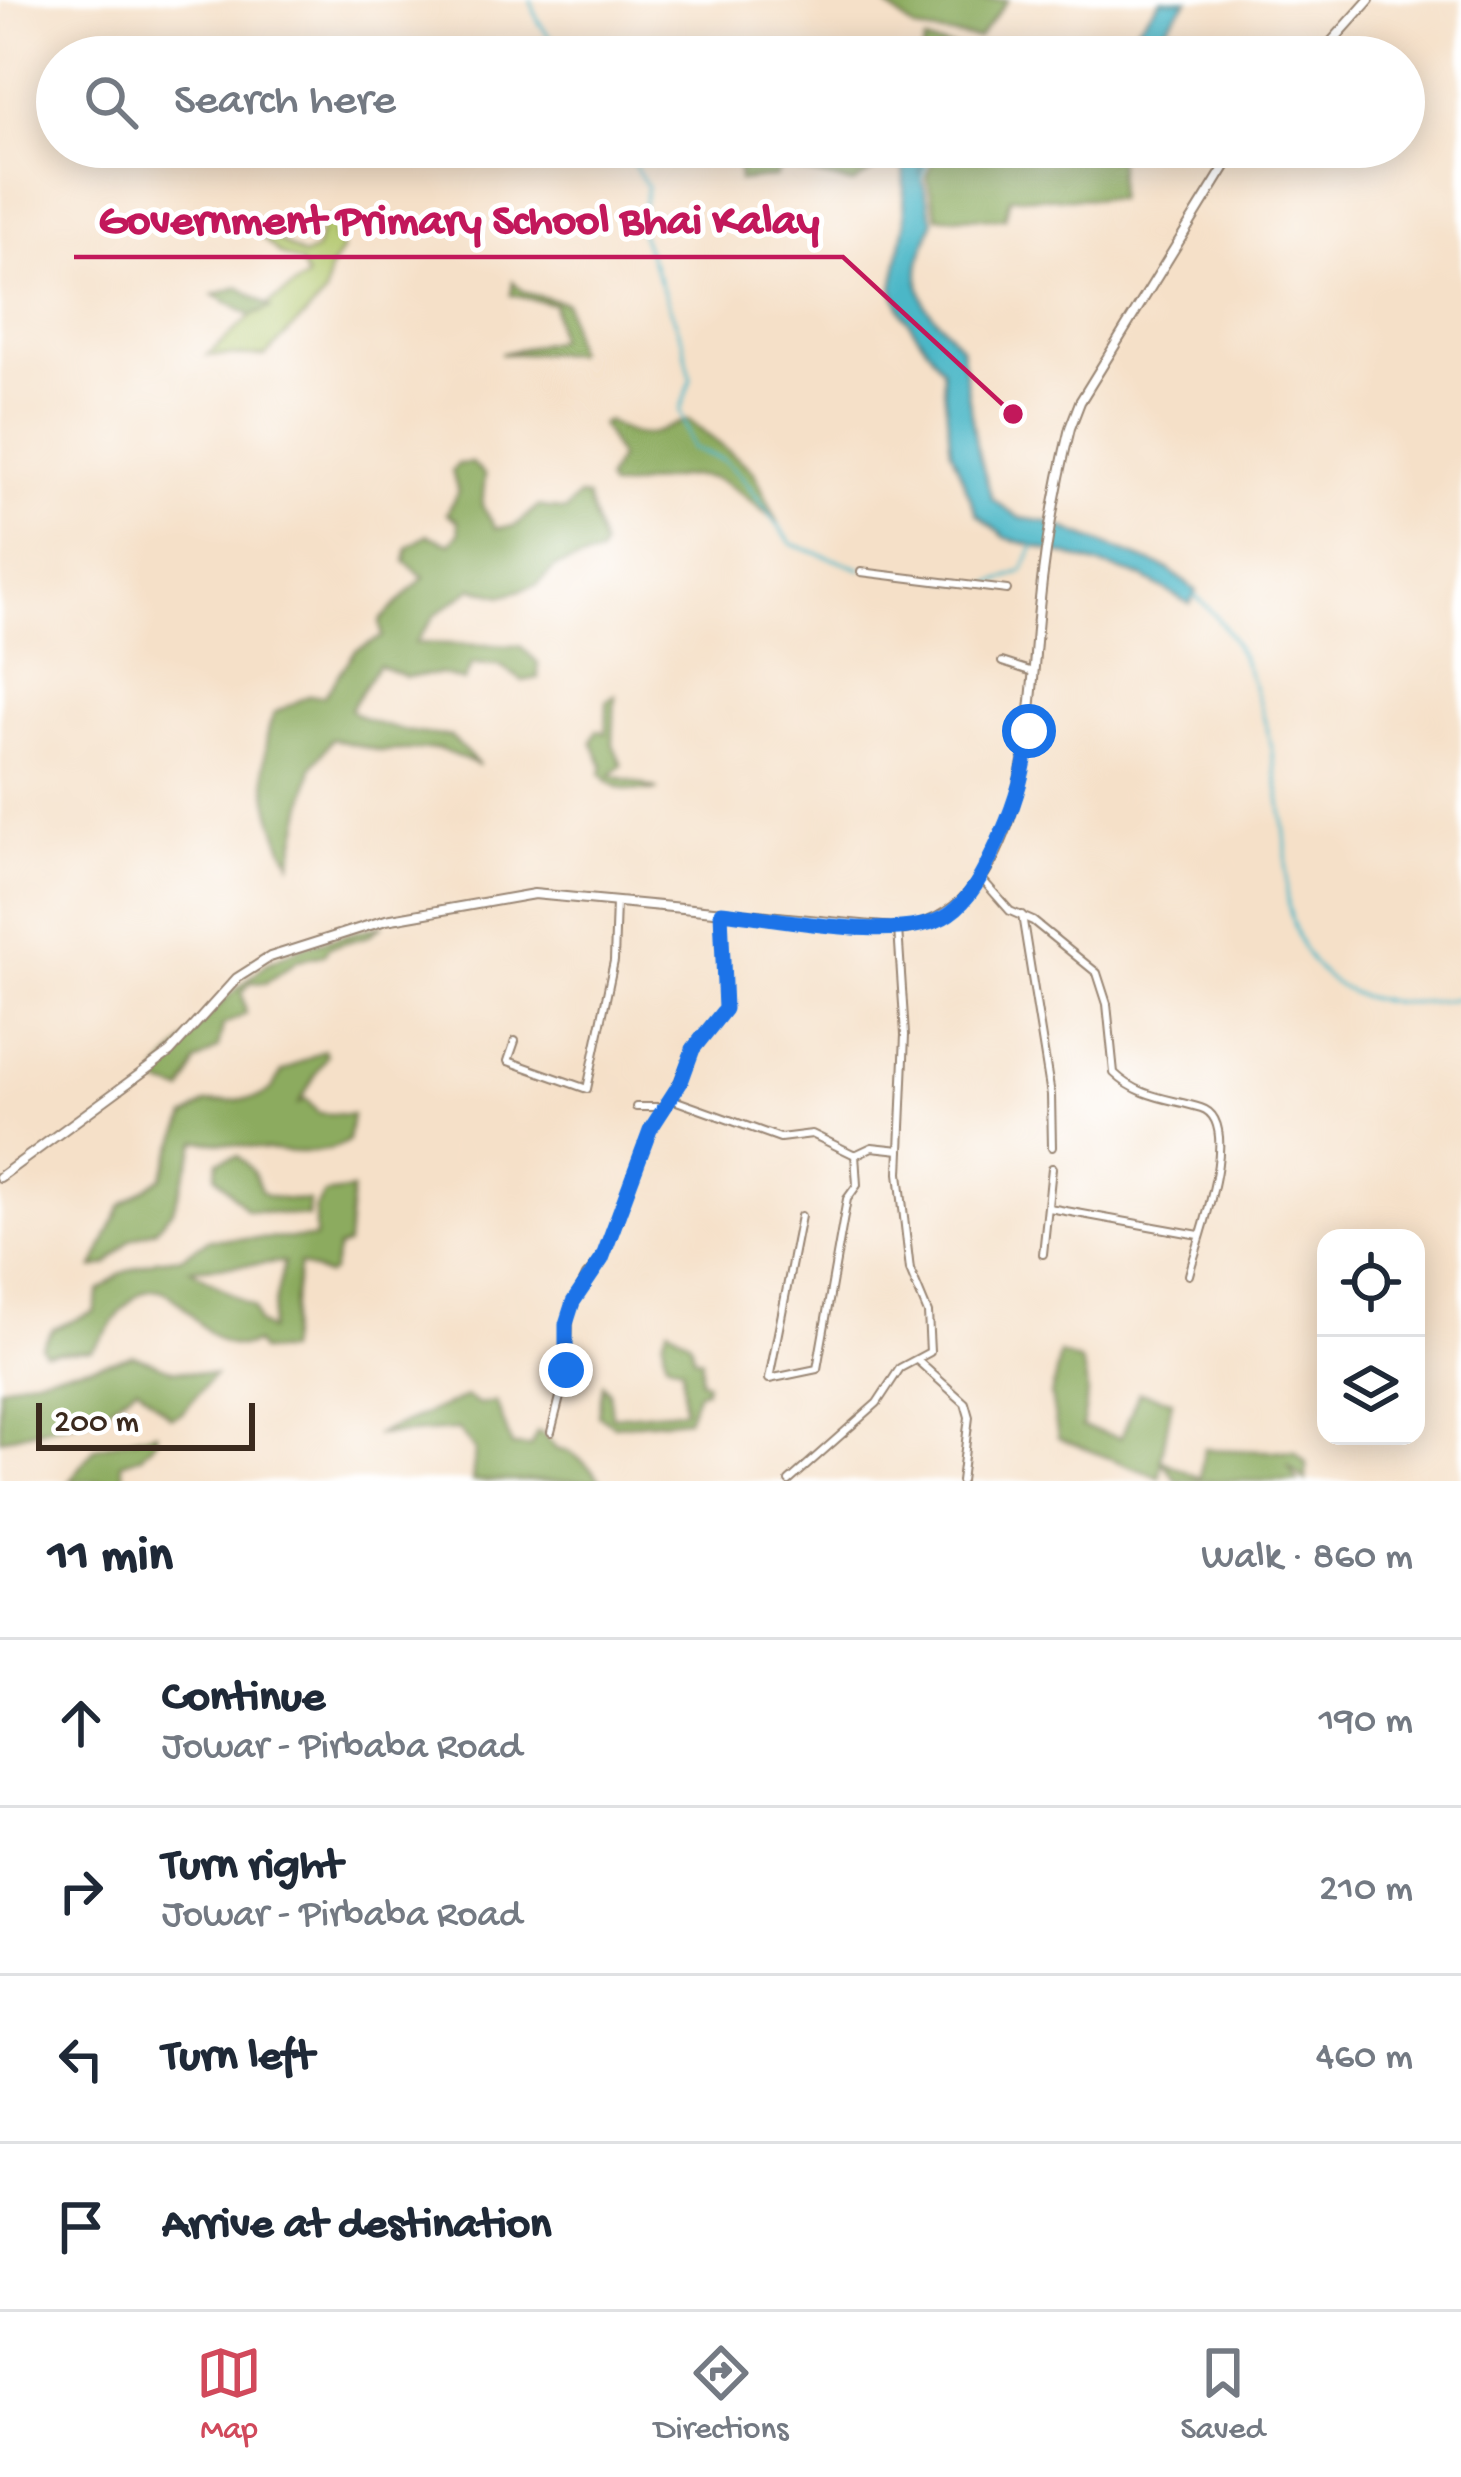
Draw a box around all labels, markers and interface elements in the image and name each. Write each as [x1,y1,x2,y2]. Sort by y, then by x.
search box [36,36,1425,168]
icon: search [78,69,144,135]
text: Search here [174,76,396,129]
callout: Government Primary School Bhai Kalay [74,176,843,257]
text: Government Primary School Bhai Kalay [99,197,820,250]
route start [1002,704,1056,758]
map controls [1317,1229,1425,1445]
button: locate [1317,1229,1425,1337]
button: layers [1317,1337,1425,1445]
route end [539,1343,593,1397]
scale bar [36,1397,255,1450]
text: 200 m [54,1405,139,1443]
text: 11 min [48,1529,173,1589]
text: Walk · 860 m [1201,1536,1413,1582]
text: Continue [162,1673,325,1726]
icon: ahead [48,1690,114,1756]
text: 190 m [1319,1700,1413,1746]
text: Jowar - Pirbaba Road [162,1726,522,1772]
text: Turn right [162,1841,342,1894]
icon: right [48,1858,114,1924]
text: 210 m [1319,1868,1413,1914]
text: Jowar - Pirbaba Road [162,1894,522,1940]
icon: left [48,2026,114,2092]
text: Turn left [162,2032,314,2085]
text: 460 m [1316,2036,1413,2082]
icon: arrive [48,2194,114,2260]
text: Arrive at destination [162,2200,551,2253]
tab: Map [196,2340,262,2450]
tab: Directions [654,2340,788,2450]
tab: Saved [1180,2340,1265,2450]

